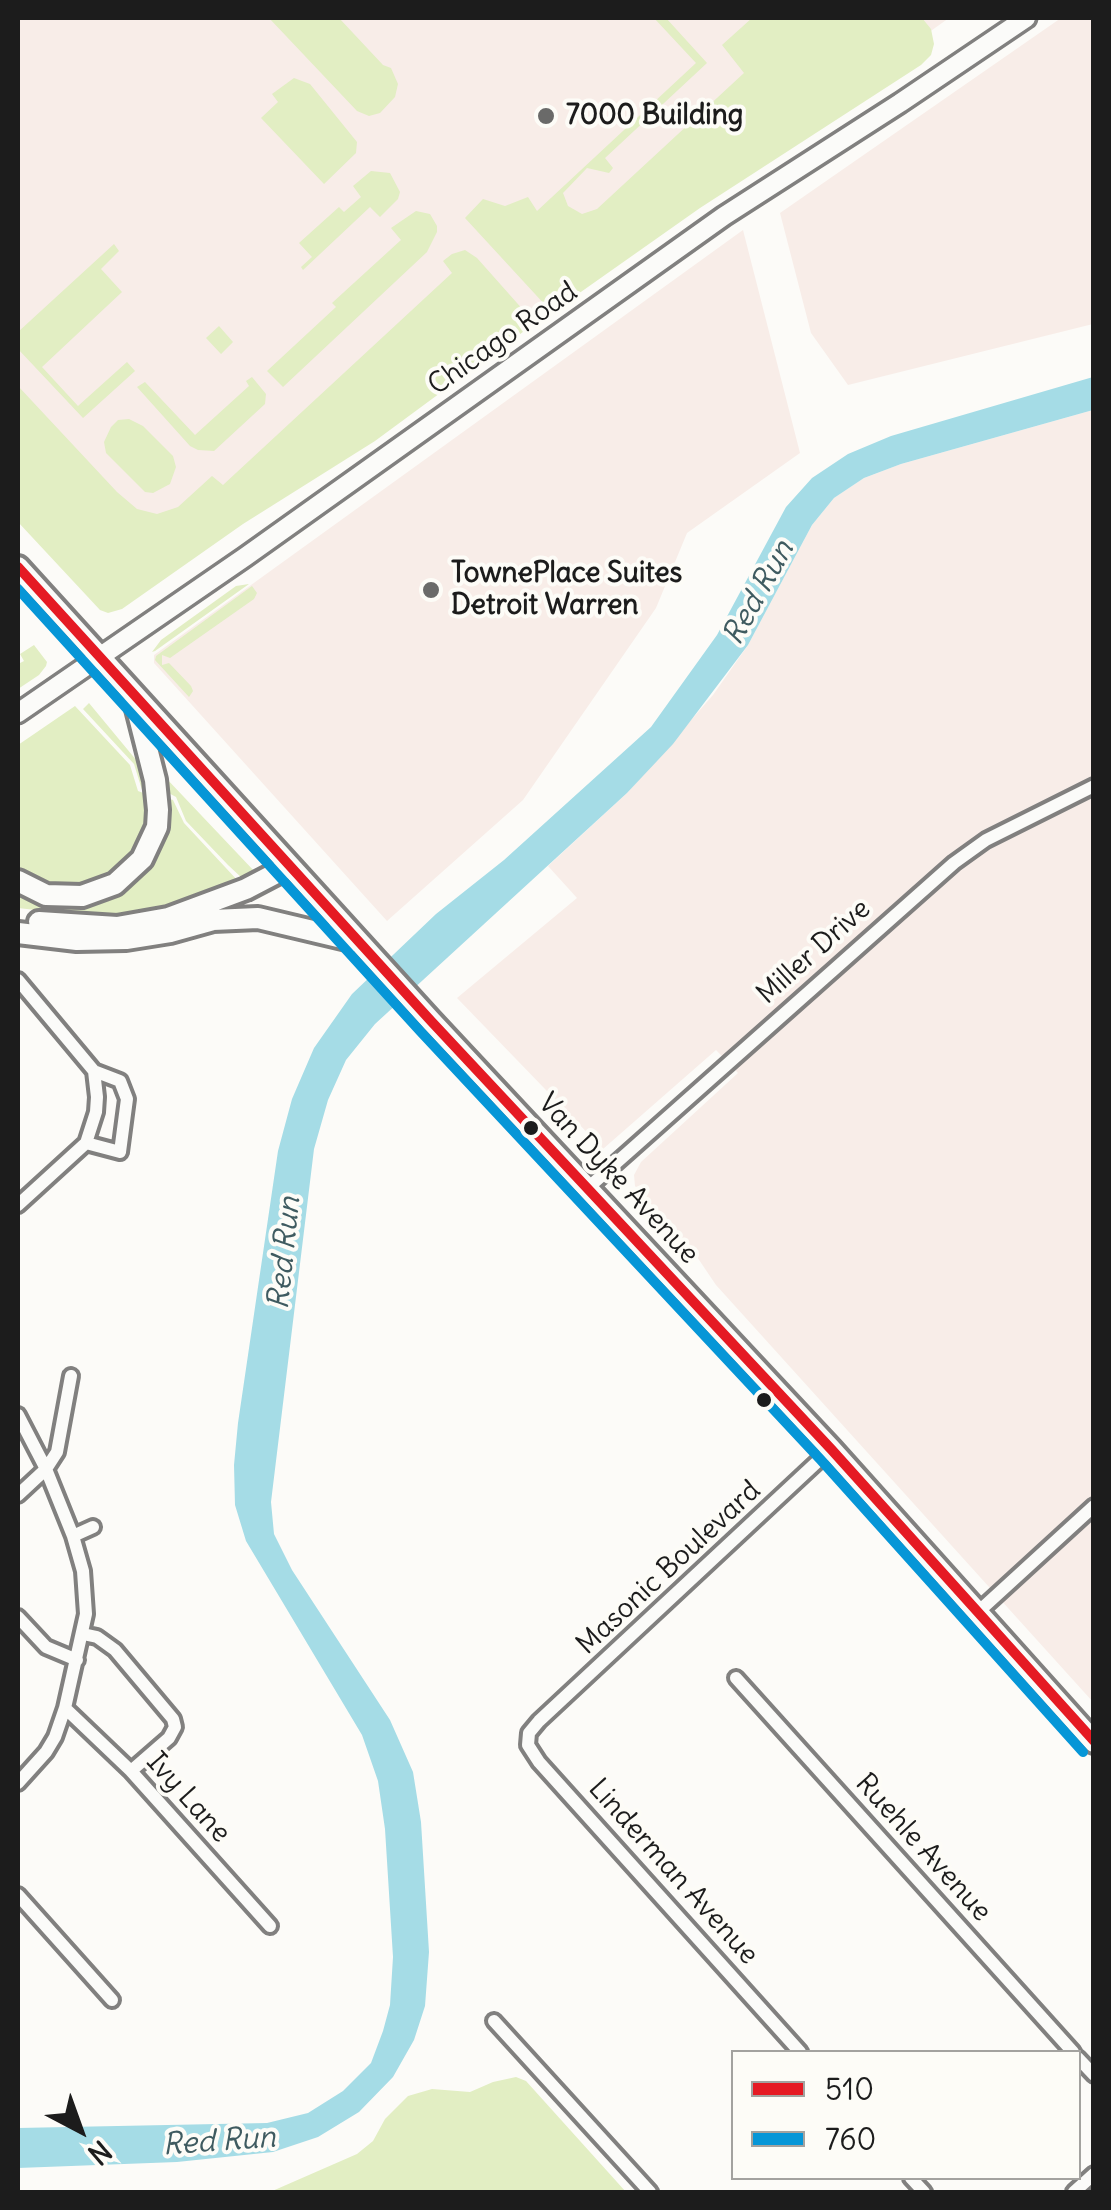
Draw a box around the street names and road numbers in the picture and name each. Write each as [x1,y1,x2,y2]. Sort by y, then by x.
street label: Chicago Road [422,275,584,403]
street label: Miller Drive [750,892,878,1012]
street label: Van Dyke Avenue [530,1087,706,1271]
street label: Masonic Boulevard [570,1474,768,1662]
street label: Ivy Lane [139,1746,237,1850]
street label: Ruehle Avenue [848,1767,998,1929]
street label: Linderman Avenue [581,1772,765,1972]

